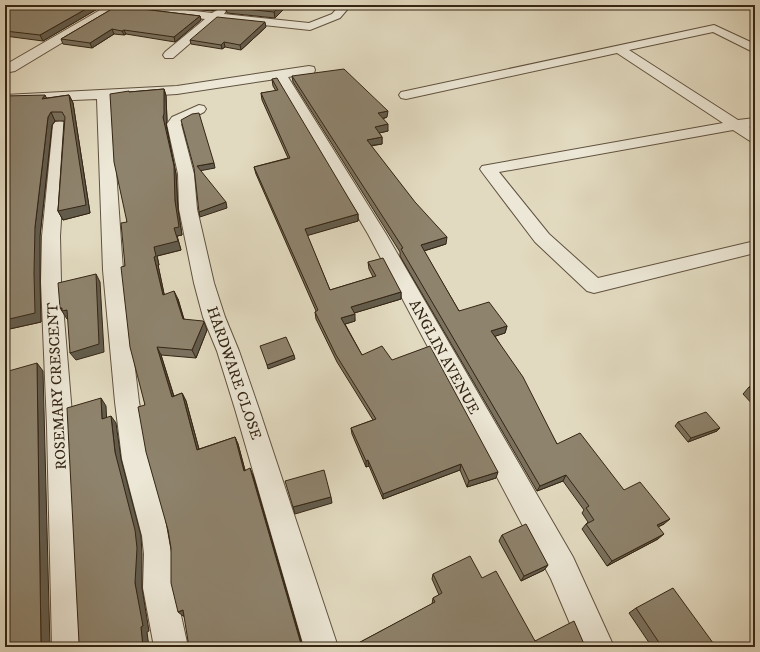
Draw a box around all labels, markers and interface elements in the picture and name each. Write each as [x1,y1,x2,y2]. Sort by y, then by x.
street label: ANGLIN AVENUE [405,296,484,418]
street label: ROSEMARY CRESCENT [43,301,71,470]
street label: HARDWARE CLOSE [202,304,266,442]

